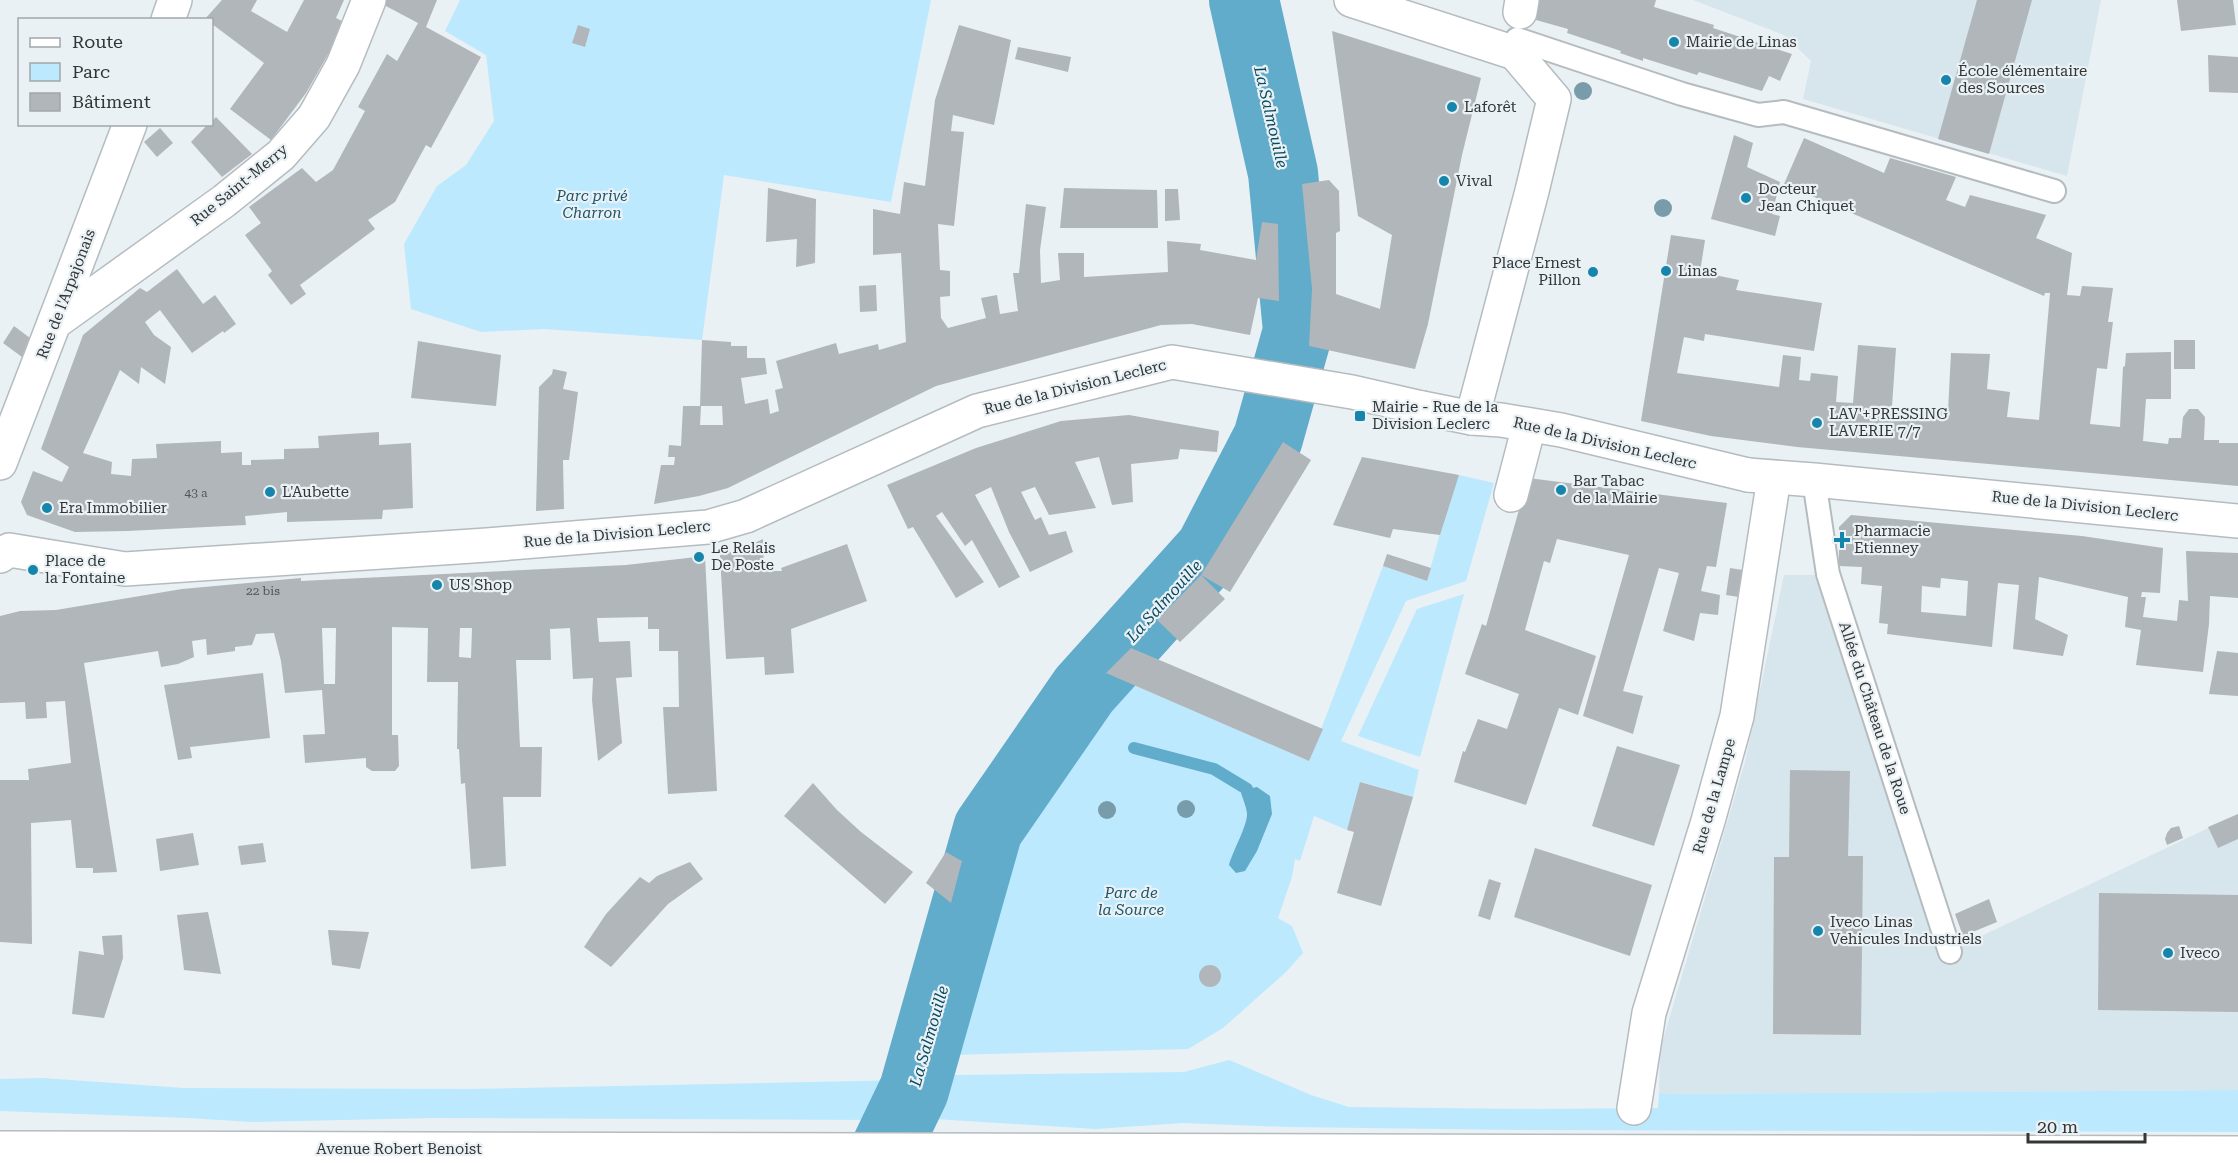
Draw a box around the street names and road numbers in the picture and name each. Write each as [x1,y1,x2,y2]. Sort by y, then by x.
street label: Rue Saint-Merry [187,140,291,230]
street label: Rue de l'Arpajonais [33,226,99,362]
street label: Rue de la Division Leclerc [982,356,1168,418]
street label: Rue de la Division Leclerc [1512,413,1698,473]
street label: Rue de la Division Leclerc [1991,487,2179,525]
street label: Rue de la Division Leclerc [523,517,711,551]
street label: Allée du Château de la Roue [1835,619,1915,817]
street label: Rue de la Lampe [1689,736,1739,856]
street label: Avenue Robert Benoist [316,1140,482,1158]

